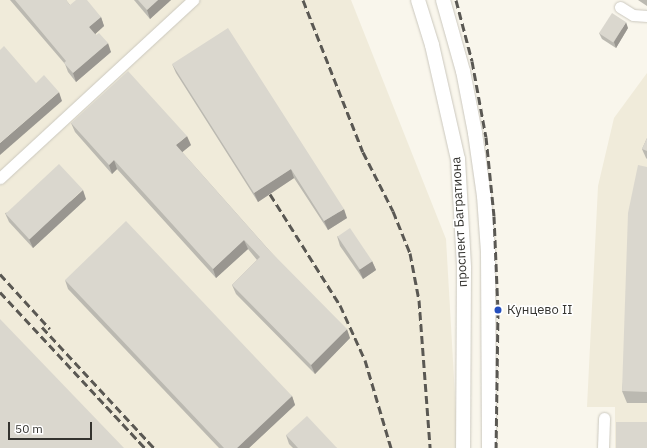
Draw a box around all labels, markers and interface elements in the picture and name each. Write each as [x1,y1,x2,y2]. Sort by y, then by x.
street label: проспект Багратиона [449,156,471,288]
place label: Кунцево II [507,302,572,318]
marker: Кунцево II [492,304,504,316]
scale bar [10,414,94,440]
text: 50 m [15,421,43,436]

